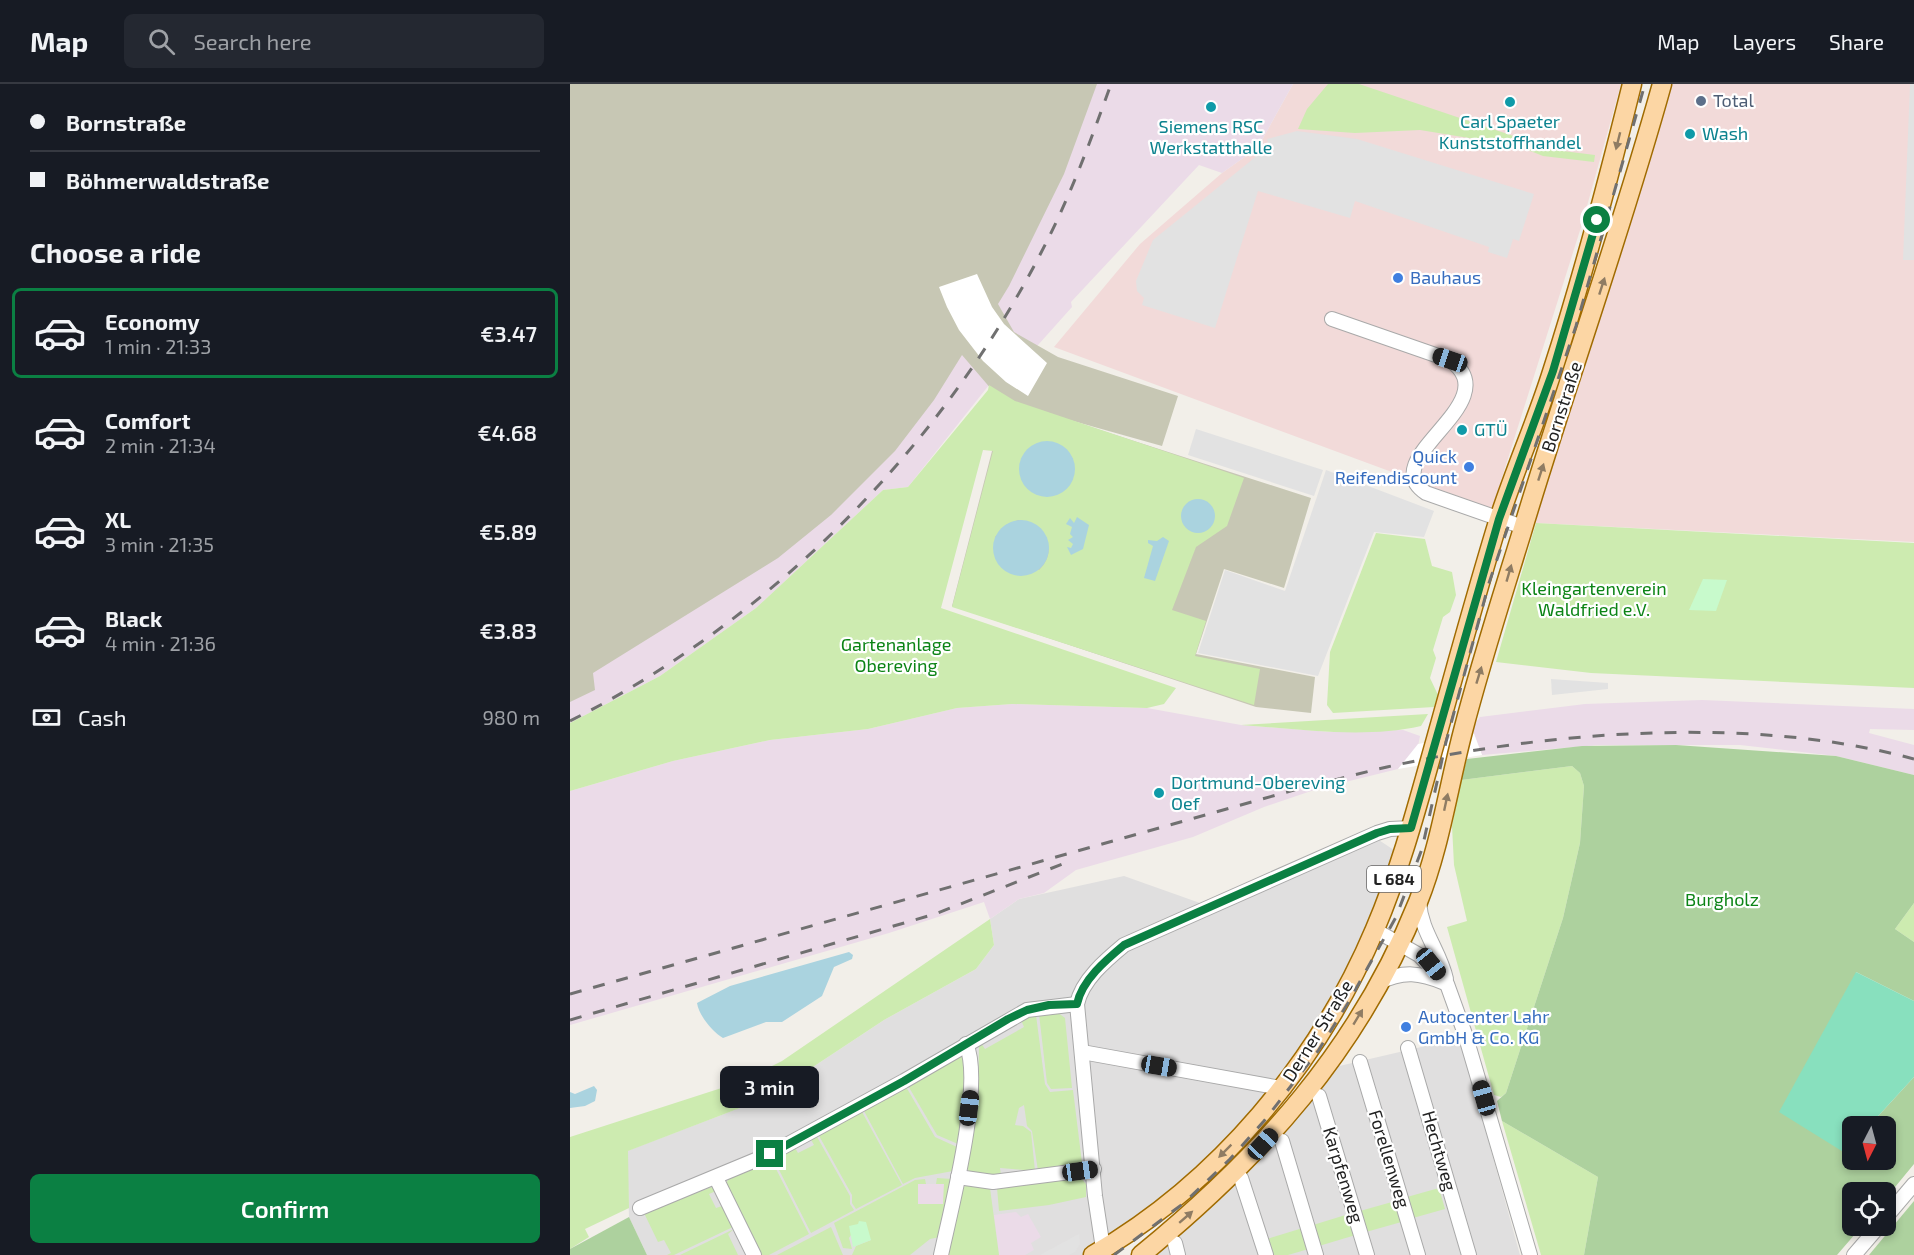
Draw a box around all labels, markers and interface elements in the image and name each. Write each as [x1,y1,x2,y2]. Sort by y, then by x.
search box [124,14,544,68]
text: Map [30,24,88,58]
icon: search [145,25,178,58]
text: Search here [193,28,312,54]
text: Map [1657,29,1699,54]
text: Layers [1732,29,1796,54]
text: Share [1829,29,1884,54]
place label: Total [1713,89,1754,111]
marker: Total [1694,94,1708,108]
marker: Carl Spaeter Kunststoffhandel [1503,95,1517,109]
marker: Siemens RSC Werkstatthalle [1204,100,1218,114]
text: Bornstraße [66,109,186,135]
place label: Carl Spaeter Kunststoffhandel [1439,110,1582,153]
place label: Siemens RSC Werkstatthalle [1149,115,1273,158]
place label: Wash [1702,122,1748,144]
marker: Wash [1683,127,1697,141]
one-way arrow [1612,132,1622,150]
text: Böhmerwaldstraße [66,167,269,193]
route start [1583,206,1610,233]
text: Choose a ride [30,236,201,268]
place label: Bauhaus [1410,266,1481,288]
marker: Bauhaus [1391,271,1405,285]
one-way arrow [1598,277,1608,295]
icon: car [33,306,87,360]
text: Economy [105,308,200,334]
text: €3.47 [480,320,537,346]
text: 1 min · 21:33 [105,334,211,358]
car [1430,346,1470,374]
street label: Bornstraße [1536,359,1586,455]
icon: car [33,405,87,459]
text: Comfort [105,407,190,433]
place label: GTÜ [1474,418,1508,440]
text: €4.68 [478,419,537,445]
marker: GTÜ [1455,423,1469,437]
text: 2 min · 21:34 [105,433,216,457]
place label: Quick Reifendiscount [1335,445,1457,488]
marker: Quick Reifendiscount [1462,460,1476,474]
one-way arrow [1537,462,1547,480]
icon: car [33,504,87,558]
text: XL [105,506,131,532]
text: €5.89 [479,518,537,544]
text: 3 min · 21:35 [105,532,214,556]
one-way arrow [1505,564,1514,582]
park label: Kleingartenverein Waldfried e.V. [1521,577,1667,620]
icon: car [33,603,87,657]
text: Black [105,605,162,631]
text: €3.83 [479,617,537,643]
text: 4 min · 21:36 [105,631,216,655]
park label: Gartenanlage Obereving [841,633,951,676]
one-way arrow [1475,666,1484,684]
icon: cash [30,701,63,734]
text: Cash [78,704,127,730]
text: 980 m [482,705,540,729]
place label: Dortmund-Obereving Oef [1171,771,1345,814]
marker: Dortmund-Obereving Oef [1152,786,1166,800]
one-way arrow [1442,793,1451,812]
road number: L 684 [1367,866,1421,892]
park label: Burgholz [1685,888,1759,910]
car [1413,944,1449,984]
street label: Derner Straße [1277,976,1357,1085]
place label: Autocenter Lahr GmbH & Co. KG [1418,1005,1550,1048]
one-way arrow [1353,1009,1364,1025]
marker: Autocenter Lahr GmbH & Co. KG [1399,1020,1413,1034]
car [1140,1054,1178,1078]
callout: 3 min [720,1067,820,1109]
text: 3 min [744,1075,795,1099]
car [1470,1078,1498,1118]
car [958,1089,980,1127]
street label: Forellenweg [1365,1107,1415,1211]
street label: Hechtweg [1418,1108,1462,1193]
north arrow [1842,1116,1896,1170]
map controls [1842,1116,1896,1236]
street label: Karpfenweg [1319,1124,1369,1225]
car [1244,1125,1282,1163]
route end [756,1140,783,1167]
one-way arrow [1219,1143,1233,1157]
car [1061,1160,1099,1182]
button: Confirm [30,1174,540,1243]
button: locate [1842,1182,1896,1236]
one-way arrow [1178,1211,1194,1224]

